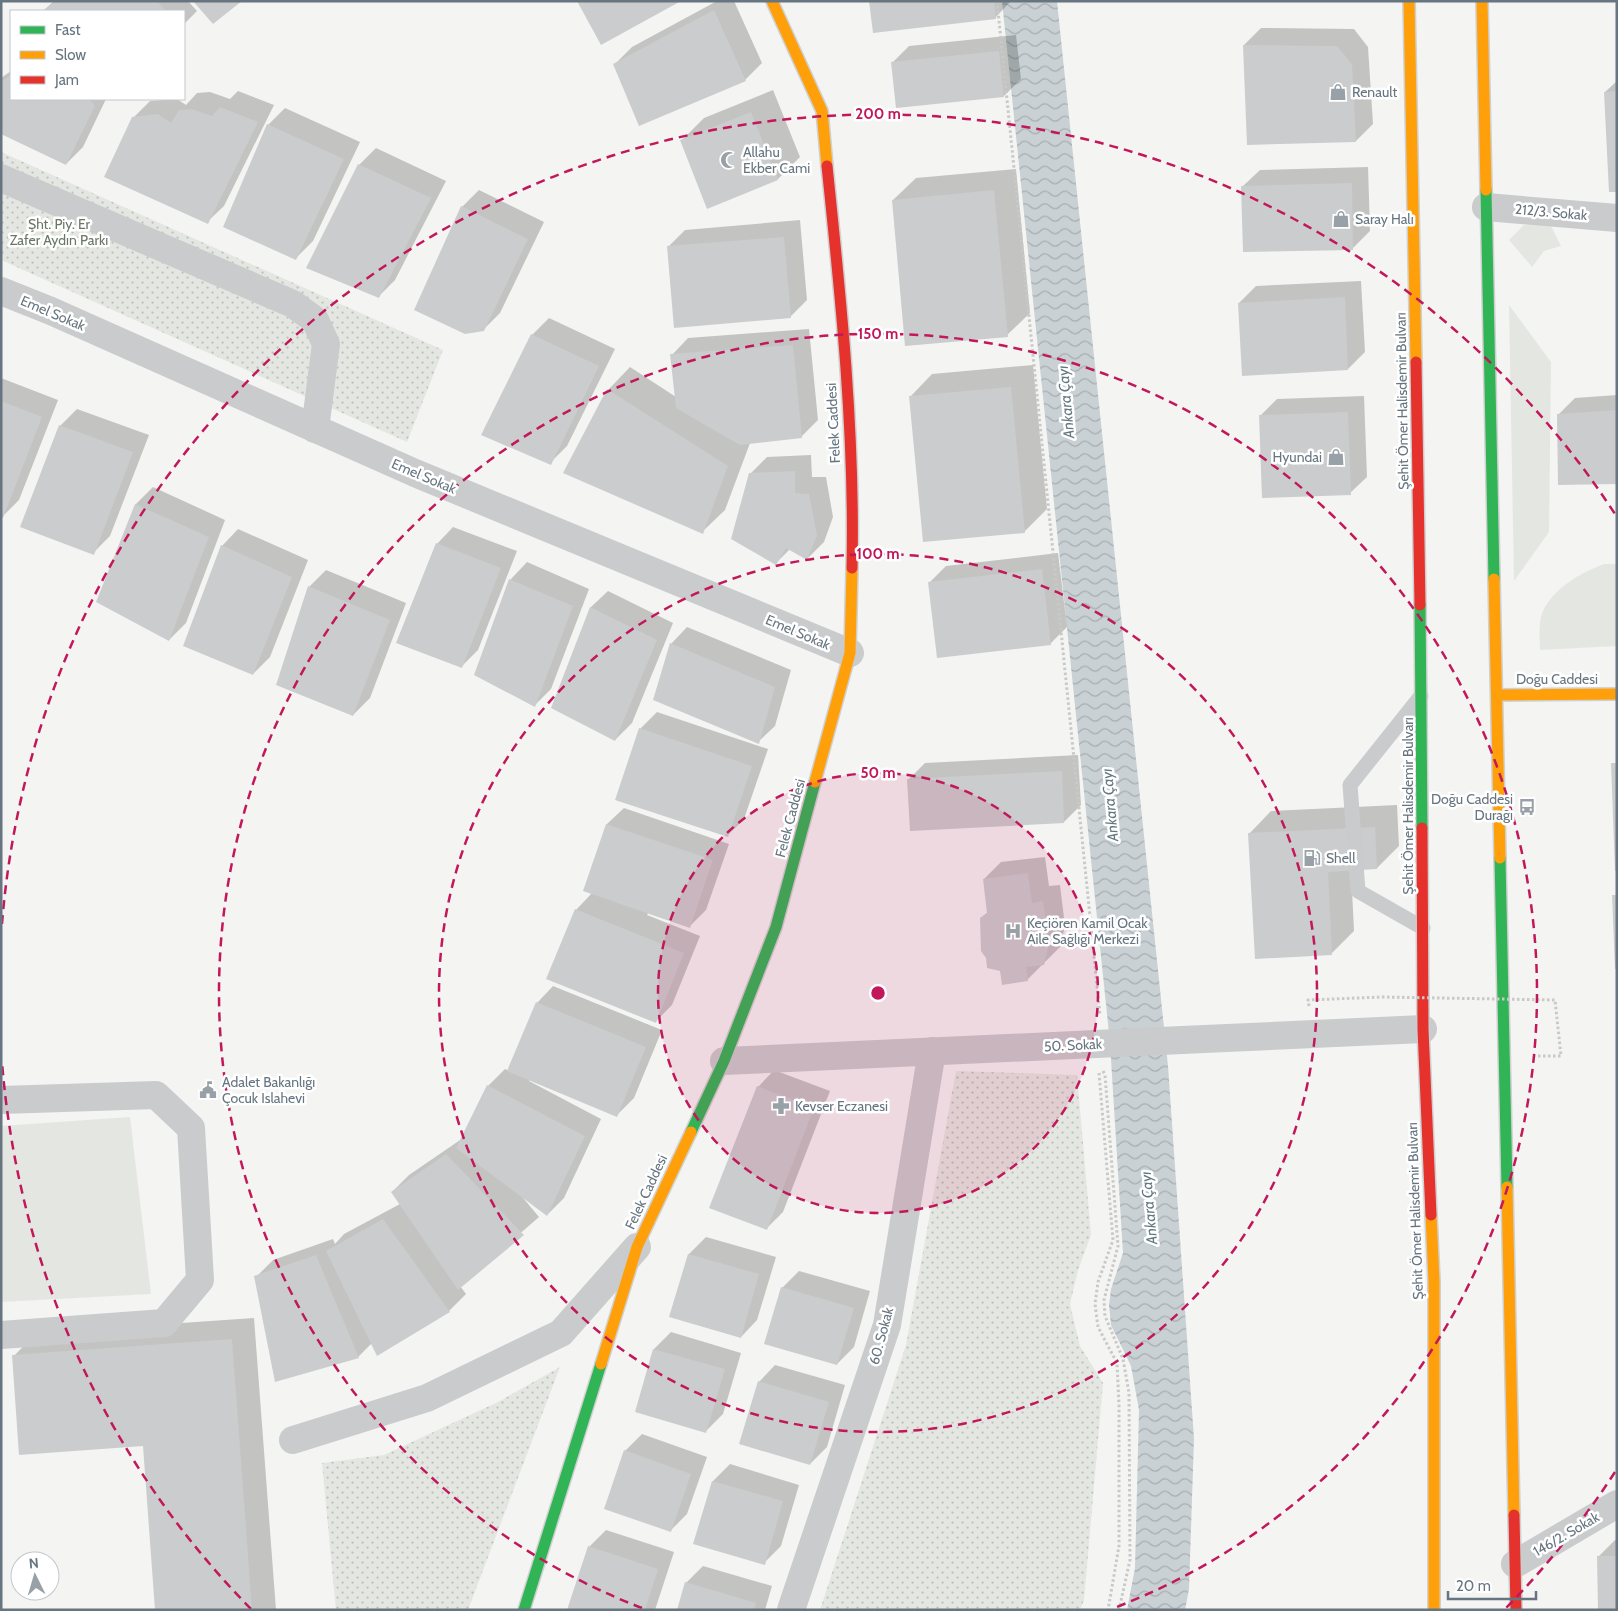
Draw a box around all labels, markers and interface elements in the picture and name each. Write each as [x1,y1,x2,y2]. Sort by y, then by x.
legend [10,10,185,100]
text: Fast [55,21,80,39]
text: Slow [55,46,86,64]
text: Jam [54,71,79,89]
shop icon: Renault [1328,82,1348,102]
place label: Renault [1352,83,1397,101]
text: 200 m [855,105,901,123]
place label: Allahu Ekber Cami [743,143,810,177]
mosque icon: Allahu Ekber Cami [719,150,739,170]
street label: 212/3. Sokak [1514,200,1589,224]
shop icon: Saray Halı [1331,209,1351,229]
place label: Saray Halı [1355,210,1414,228]
park label: Şht. Piy. Er Zafer Aydın Parkı [10,215,108,249]
street label: Emel Sokak [18,291,89,335]
street label: Şehit Ömer Halisdemir Bulvarı [1391,312,1413,490]
text: 150 m [858,325,898,343]
water label: Ankara Çayı [1054,365,1078,440]
street label: Felek Caddesi [822,382,844,464]
shop icon: Hyundai [1326,447,1346,467]
place label: Hyundai [1273,448,1322,466]
street label: Emel Sokak [389,454,460,498]
text: 100 m [856,545,900,563]
street label: Emel Sokak [763,610,834,654]
street label: Doğu Caddesi [1516,670,1598,688]
street label: Şehit Ömer Halisdemir Bulvarı [1399,717,1417,895]
text: 50 m [860,764,896,782]
water label: Ankara Çayı [1098,768,1122,843]
street label: Felek Caddesi [771,777,809,859]
place label: Doğu Caddesi Durağı [1431,790,1513,824]
bus stop icon: Doğu Caddesi Durağı [1517,797,1537,817]
fuel station icon: Shell [1302,848,1322,868]
place label: Shell [1326,849,1356,867]
place label: Keçiören Kamil Ocak Aile Sağlığı Merkezi [1027,914,1148,948]
hospital icon: Keçiören Kamil Ocak Aile Sağlığı Merkezi [1003,921,1023,941]
centre of rings [869,984,887,1002]
street label: 50. Sokak [1043,1034,1103,1056]
place label: Adalet Bakanlığı Çocuk Islahevi [222,1073,315,1107]
public building icon: Adalet Bakanlığı Çocuk Islahevi [198,1080,218,1100]
pharmacy icon: Kevser Eczanesi [771,1096,791,1116]
place label: Kevser Eczanesi [795,1097,888,1115]
street label: Şehit Ömer Halisdemir Bulvarı [1403,1122,1427,1300]
street label: Felek Caddesi [621,1152,671,1232]
water label: Ankara Çayı [1137,1171,1161,1246]
street label: 60. Sokak [865,1305,897,1367]
street label: 146/2. Sokak [1530,1507,1603,1560]
north arrow [10,1551,60,1601]
text: N [28,1554,40,1572]
scale bar [1448,1568,1536,1600]
text: 20 m [1456,1577,1491,1595]

